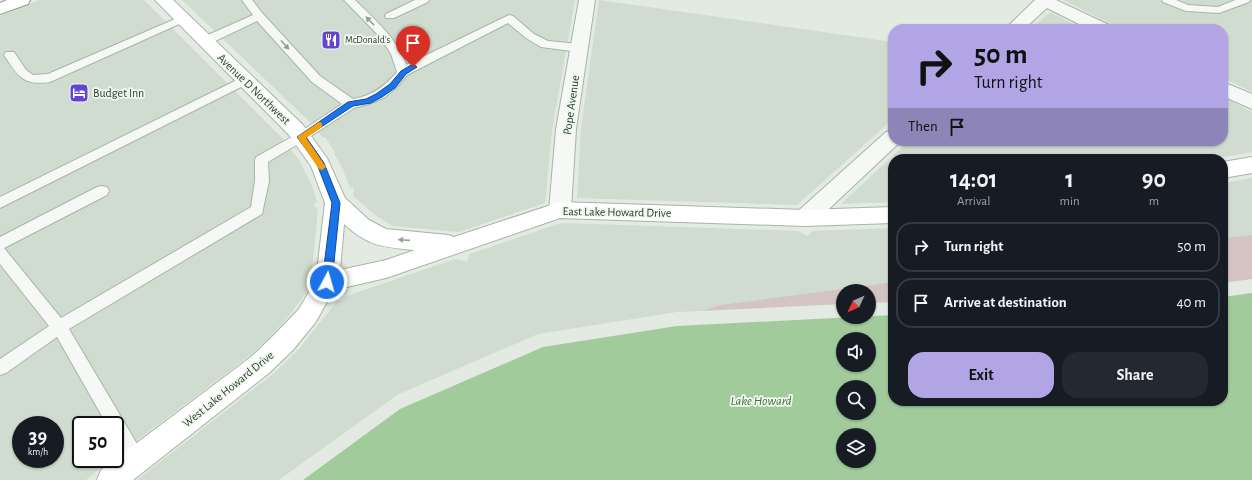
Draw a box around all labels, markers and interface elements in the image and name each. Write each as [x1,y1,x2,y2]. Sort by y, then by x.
one-way arrow [365,16,375,26]
pin [396,26,430,67]
restaurant icon: McDonald's [320,29,342,51]
icon: arrive [402,32,424,54]
place label: McDonald's [345,35,391,45]
one-way arrow [281,40,290,50]
icon: right [908,40,960,92]
text: 50 m [974,41,1028,69]
street label: Avenue D Northwest [215,51,293,127]
street label: Pope Avenue [561,74,581,136]
text: Turn right [974,74,1043,92]
hotel icon: Budget Inn [68,82,90,104]
place label: Budget Inn [93,87,144,99]
icon: arrive [946,116,968,138]
text: Then [908,119,938,134]
text: 14:01 [950,168,997,192]
text: 1 [1065,168,1074,192]
text: 90 [1142,168,1166,192]
text: Arrival [957,195,990,208]
text: min [1059,195,1080,208]
text: m [1149,195,1159,208]
street label: East Lake Howard Drive [563,205,671,219]
icon: right [910,236,932,258]
one-way arrow [398,237,410,244]
text: Turn right [944,239,1003,254]
text: 50 m [1177,239,1206,254]
position arrow [306,261,348,303]
north arrow [836,284,876,324]
map controls [836,284,876,468]
icon: arrive [910,292,932,314]
text: Arrive at destination [944,295,1067,310]
text: 40 m [1176,295,1206,310]
button: sound [836,332,876,372]
street label: West Lake Howard Drive [180,349,276,429]
button: Exit [908,352,1054,398]
button: Share [1062,352,1208,398]
button: search [836,380,876,420]
water label: Lake Howard [730,395,792,408]
speed limit sign: 50 [72,416,124,468]
text: 39 [29,427,47,447]
button: layers [836,428,876,468]
text: km/h [28,447,48,457]

